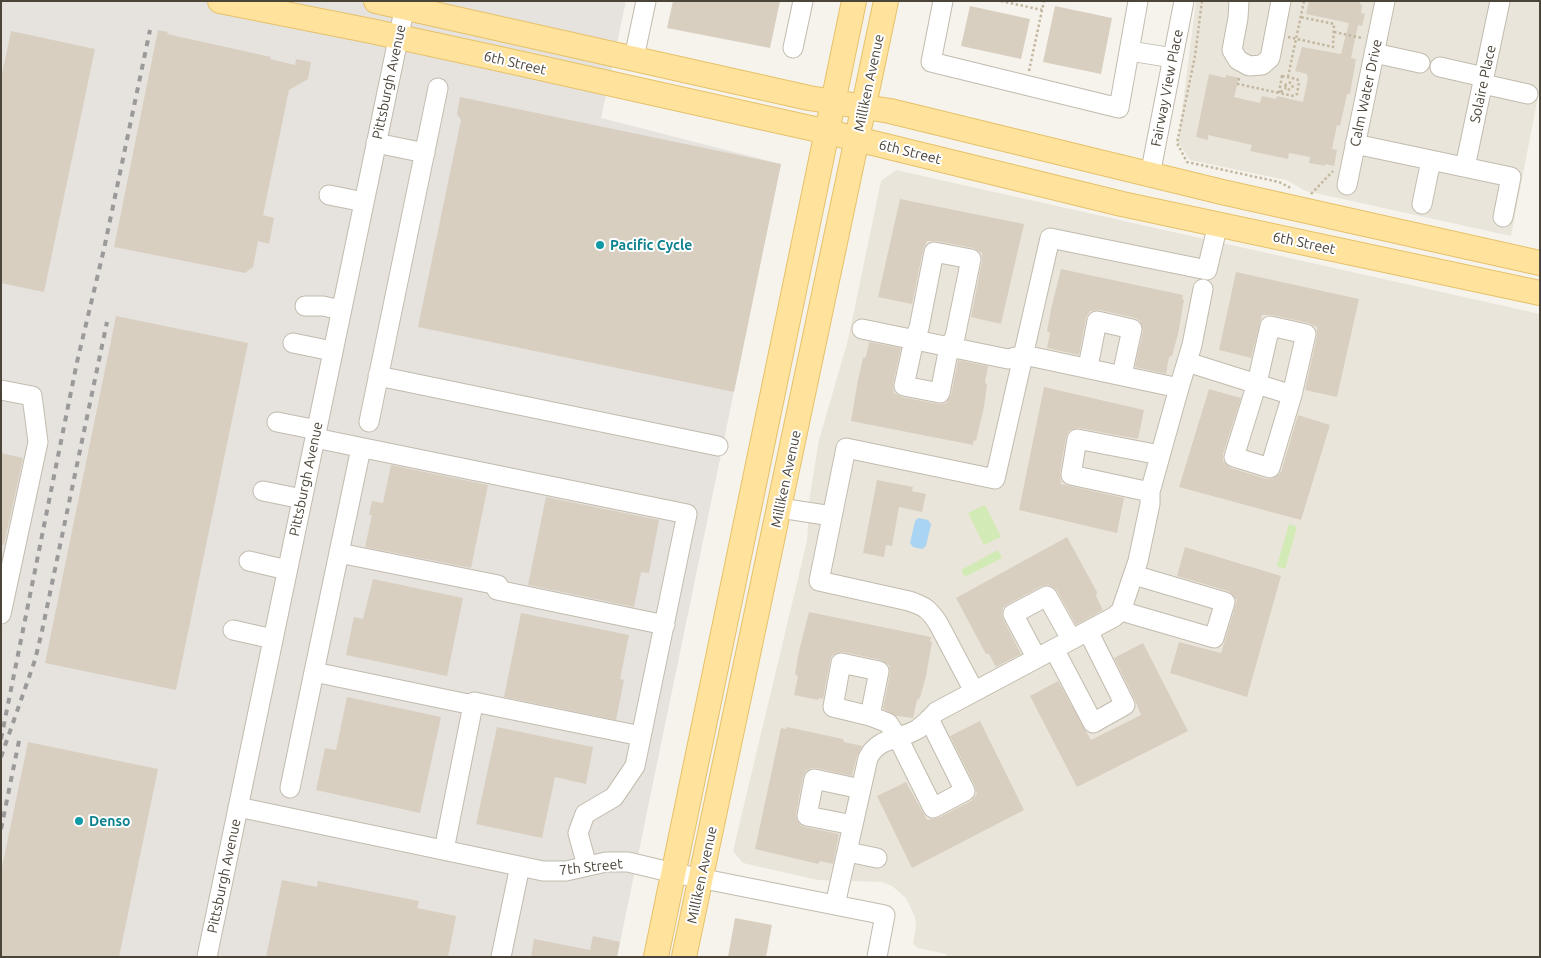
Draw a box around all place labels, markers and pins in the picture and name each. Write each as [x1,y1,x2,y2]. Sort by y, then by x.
place label: Pacific Cycle [610,237,692,253]
marker: Pacific Cycle [594,239,606,251]
place label: Denso [89,813,130,829]
marker: Denso [73,815,85,827]

